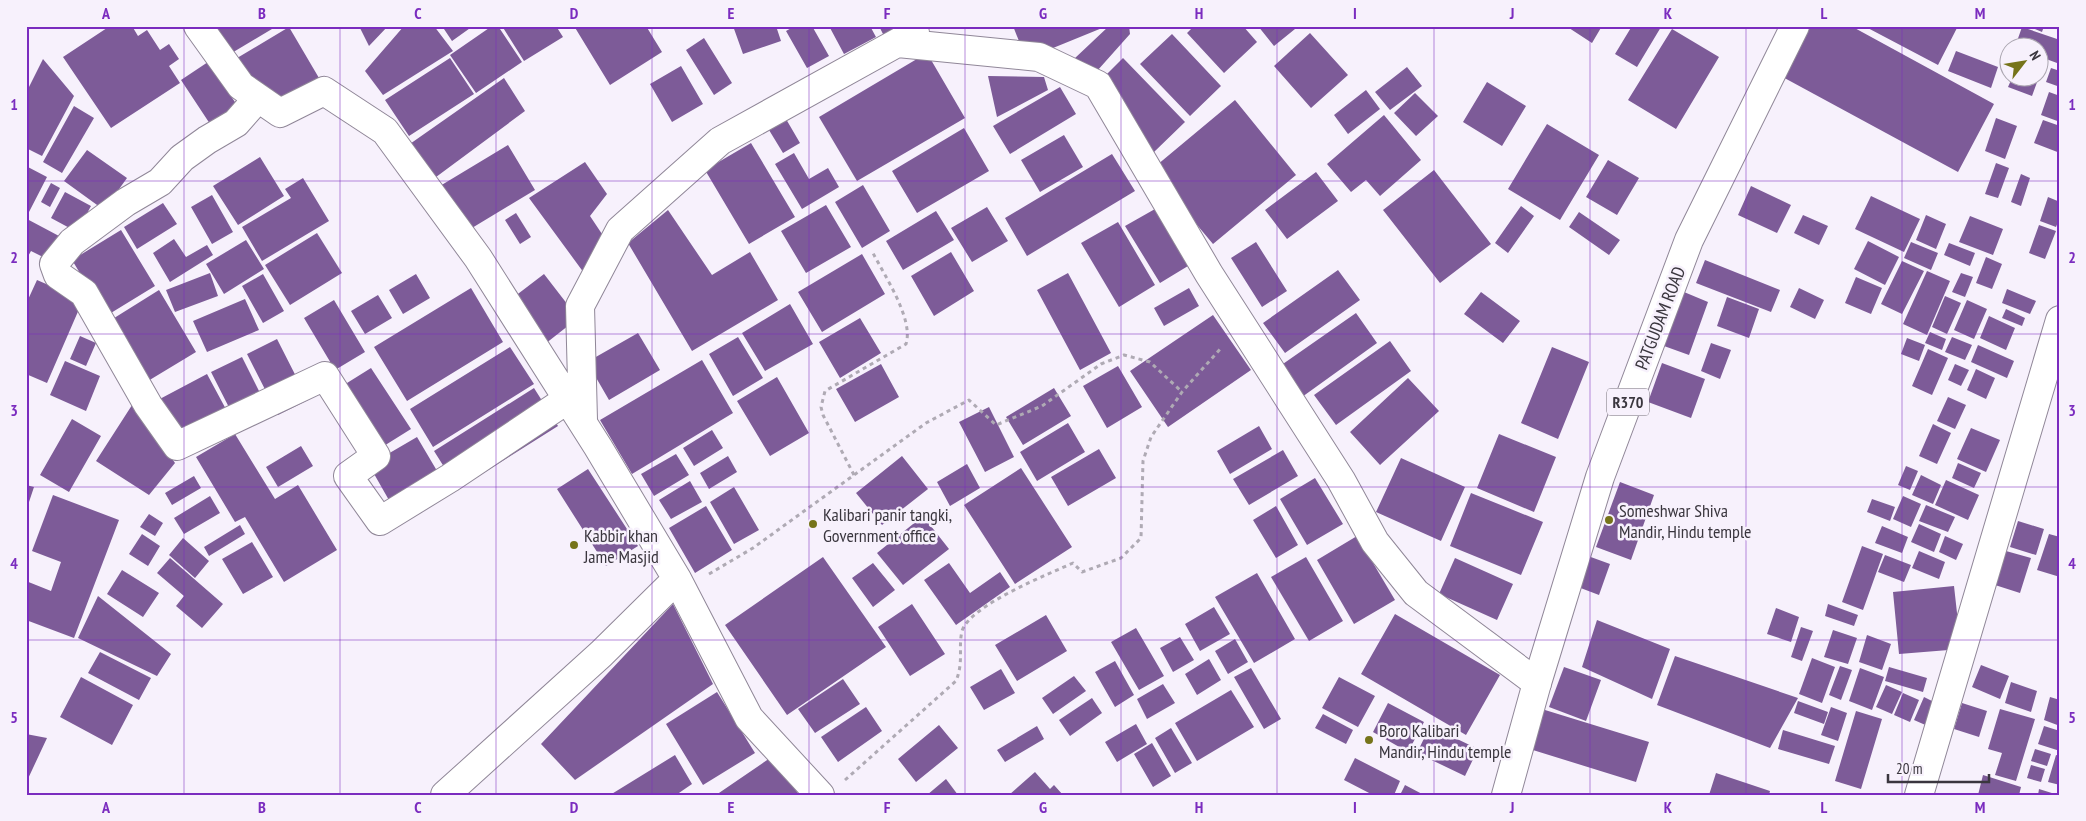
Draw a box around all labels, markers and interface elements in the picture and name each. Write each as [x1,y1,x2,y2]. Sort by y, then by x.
text: A [101,3,111,23]
text: B [258,3,266,23]
text: C [414,3,422,23]
text: D [570,3,579,23]
text: E [728,3,735,23]
text: F [884,3,891,23]
text: G [1039,3,1047,23]
text: H [1195,3,1203,23]
text: I [1353,3,1357,23]
text: J [1509,3,1514,23]
text: K [1664,3,1673,23]
text: L [1821,3,1828,23]
text: M [1975,3,1985,23]
north arrow [1998,38,2048,88]
text: N [2025,47,2045,63]
text: 1 [10,94,18,114]
text: 1 [2068,94,2076,114]
text: 2 [10,247,18,267]
text: 2 [2068,247,2076,267]
street label: PATGUDAM ROAD [1630,263,1690,373]
road number: R370 [1607,388,1649,416]
text: 3 [10,400,18,420]
text: 3 [2068,400,2076,420]
place label: Someshwar Shiva Mandir, Hindu temple [1619,499,1752,543]
place label: Kalibari panir tangki, Government office [823,503,952,547]
marker: Someshwar Shiva Mandir, Hindu temple [1603,514,1615,526]
marker: Kalibari panir tangki, Government office [807,518,819,530]
place label: Kabbir khan Jame Masjid [583,524,659,568]
marker: Kabbir khan Jame Masjid [568,539,580,551]
text: 4 [10,553,18,573]
text: 4 [2068,553,2076,573]
text: 5 [10,707,18,727]
text: 5 [2068,707,2076,727]
place label: Boro Kalibari Mandir, Hindu temple [1379,719,1512,763]
marker: Boro Kalibari Mandir, Hindu temple [1363,734,1375,746]
scale bar [1888,751,1990,783]
text: 20 m [1896,759,1922,778]
text: A [101,797,111,817]
text: B [258,797,266,817]
text: C [414,797,422,817]
text: D [570,797,579,817]
text: E [728,797,735,817]
text: F [884,797,891,817]
text: G [1039,797,1047,817]
text: H [1195,797,1203,817]
text: I [1353,797,1357,817]
text: J [1509,797,1514,817]
text: K [1664,797,1673,817]
text: L [1821,797,1828,817]
text: M [1975,797,1985,817]

